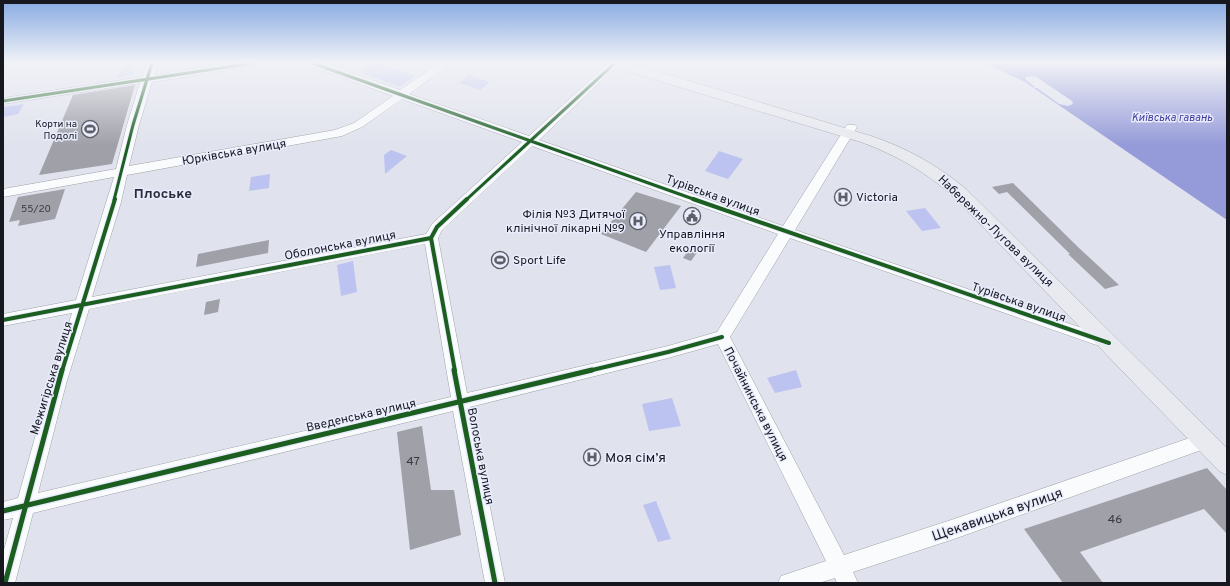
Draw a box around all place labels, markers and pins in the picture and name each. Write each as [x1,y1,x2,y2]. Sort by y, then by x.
place label: Корти на Подолі [35,118,77,143]
sports icon: Корти на Подолі [80,119,100,139]
hospital icon: Victoria [833,187,853,207]
place label: Victoria [856,190,898,206]
public building icon: Управління екології [682,206,702,226]
place label: Філія №3 Дитячої клінічної лікарні №9 [506,207,626,237]
hospital icon: Філія №3 Дитячої клінічної лікарні №9 [628,211,648,231]
place label: Управління екології [659,227,725,257]
sports icon: Sport Life [490,250,510,270]
place label: Sport Life [513,253,566,269]
hospital icon: Моя сім’я [582,447,602,467]
place label: Моя сім’я [605,450,666,467]

